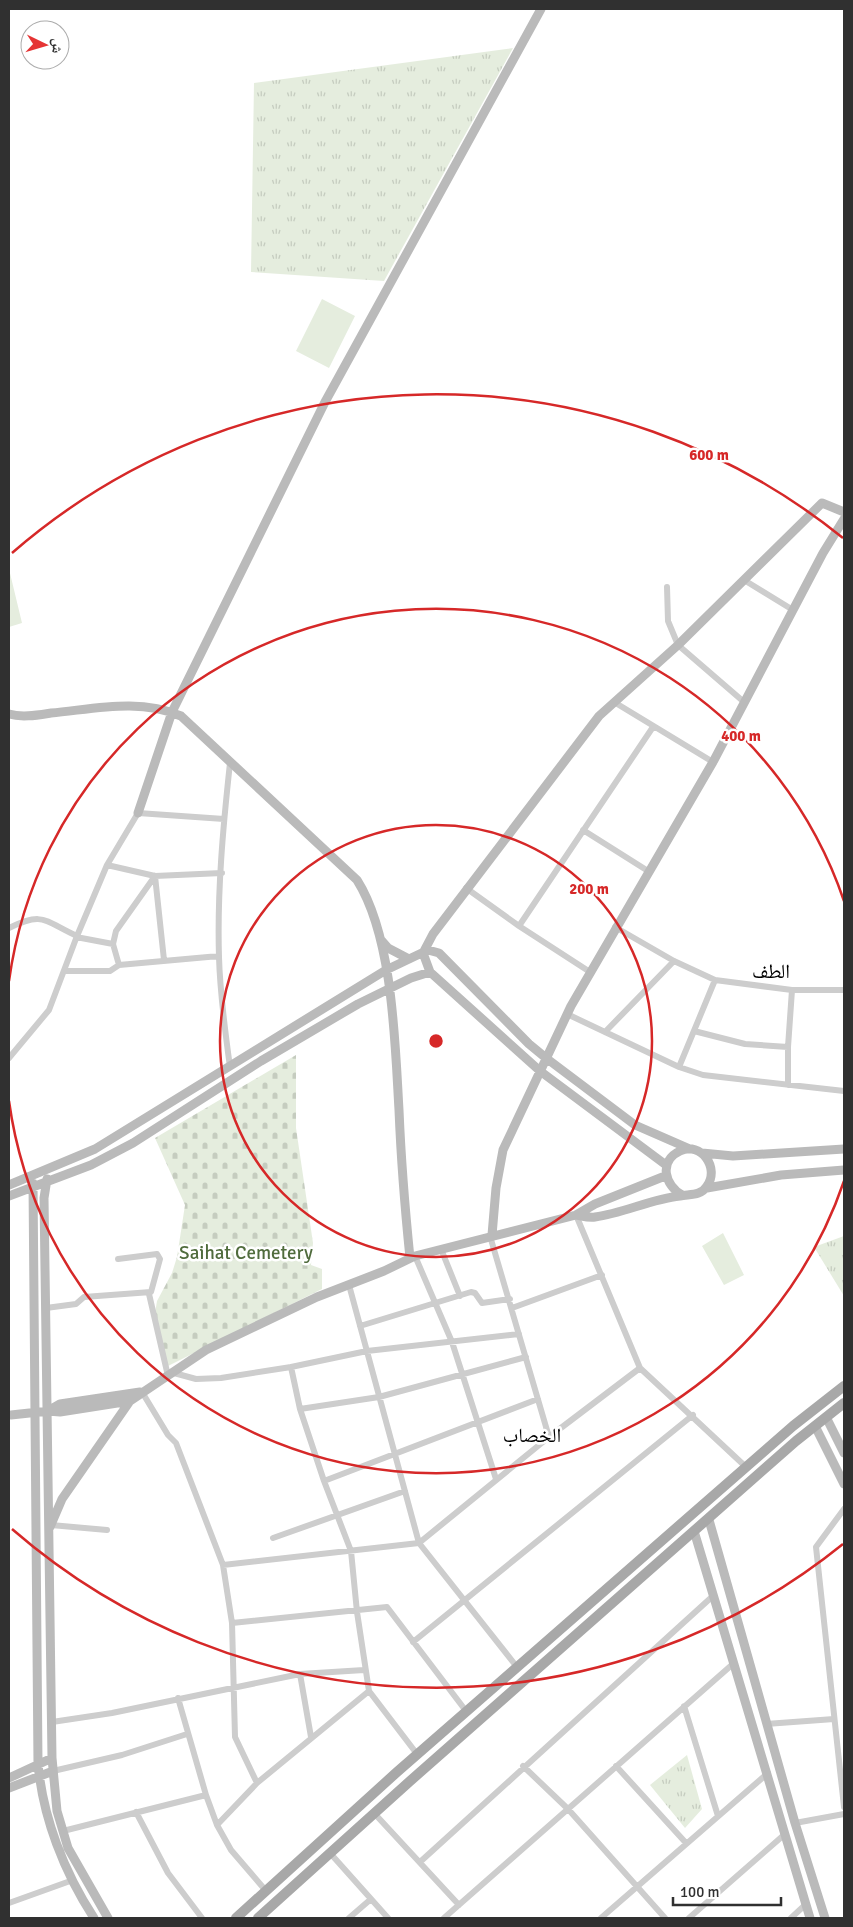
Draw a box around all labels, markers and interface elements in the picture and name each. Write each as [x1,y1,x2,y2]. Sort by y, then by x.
north arrow [20,20,70,70]
text: ش [48,38,67,54]
text: 600 m [689,446,729,464]
text: 400 m [721,727,761,745]
text: 200 m [569,880,609,898]
district label: الطف [752,959,790,984]
centre of rings [427,1032,445,1050]
park label: Saihat Cemetery [179,1241,313,1265]
district label: الخصاب [503,1423,561,1448]
scale bar [673,1874,780,1906]
text: 100 m [680,1883,720,1901]

